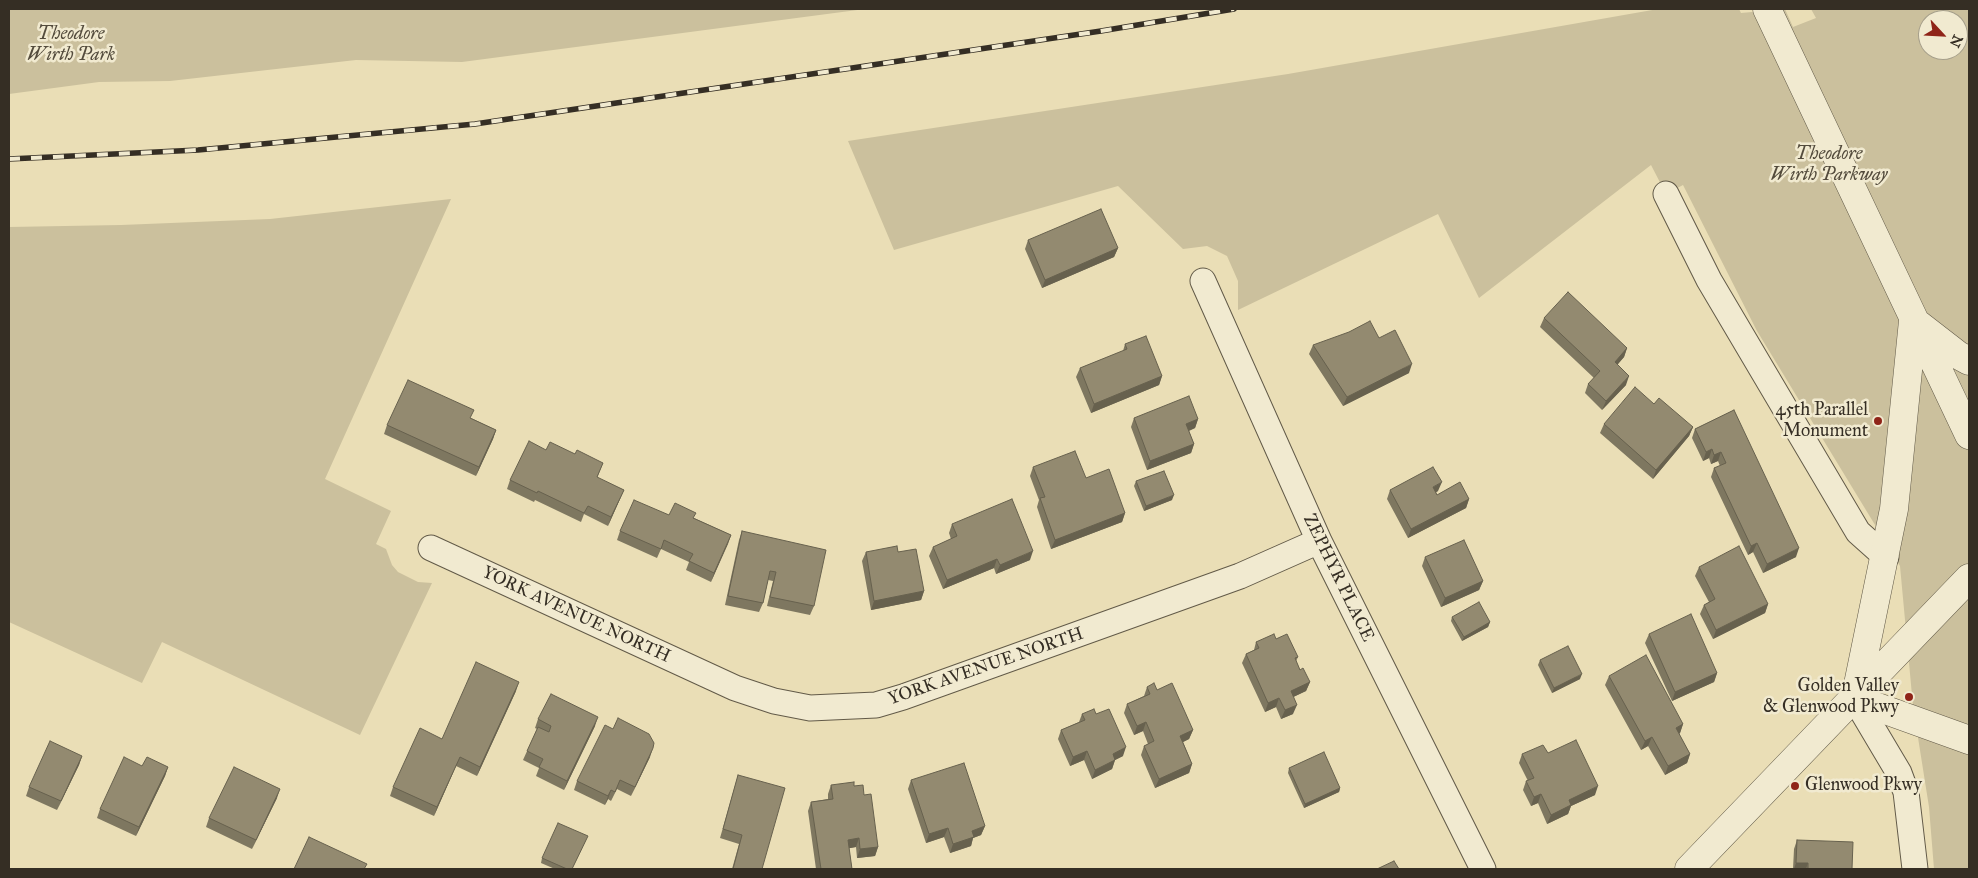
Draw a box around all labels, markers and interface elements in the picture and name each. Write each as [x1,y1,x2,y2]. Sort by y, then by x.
north arrow [1918,10,1968,60]
park label: Theodore Wirth Park [27,24,115,66]
text: N [1946,32,1966,50]
park label: Theodore Wirth Parkway [1770,144,1888,186]
place label: 45th Parallel Monument [1775,400,1868,442]
marker: 45th Parallel Monument [1872,415,1884,427]
street label: ZEPHYR PLACE [1298,511,1378,645]
street label: YORK AVENUE NORTH [478,562,674,668]
street label: YORK AVENUE NORTH [885,623,1087,711]
place label: Golden Valley & Glenwood Pkwy [1763,676,1899,719]
marker: Golden Valley & Glenwood Pkwy [1903,691,1915,703]
place label: Glenwood Pkwy [1805,775,1922,797]
marker: Glenwood Pkwy [1789,780,1801,792]

